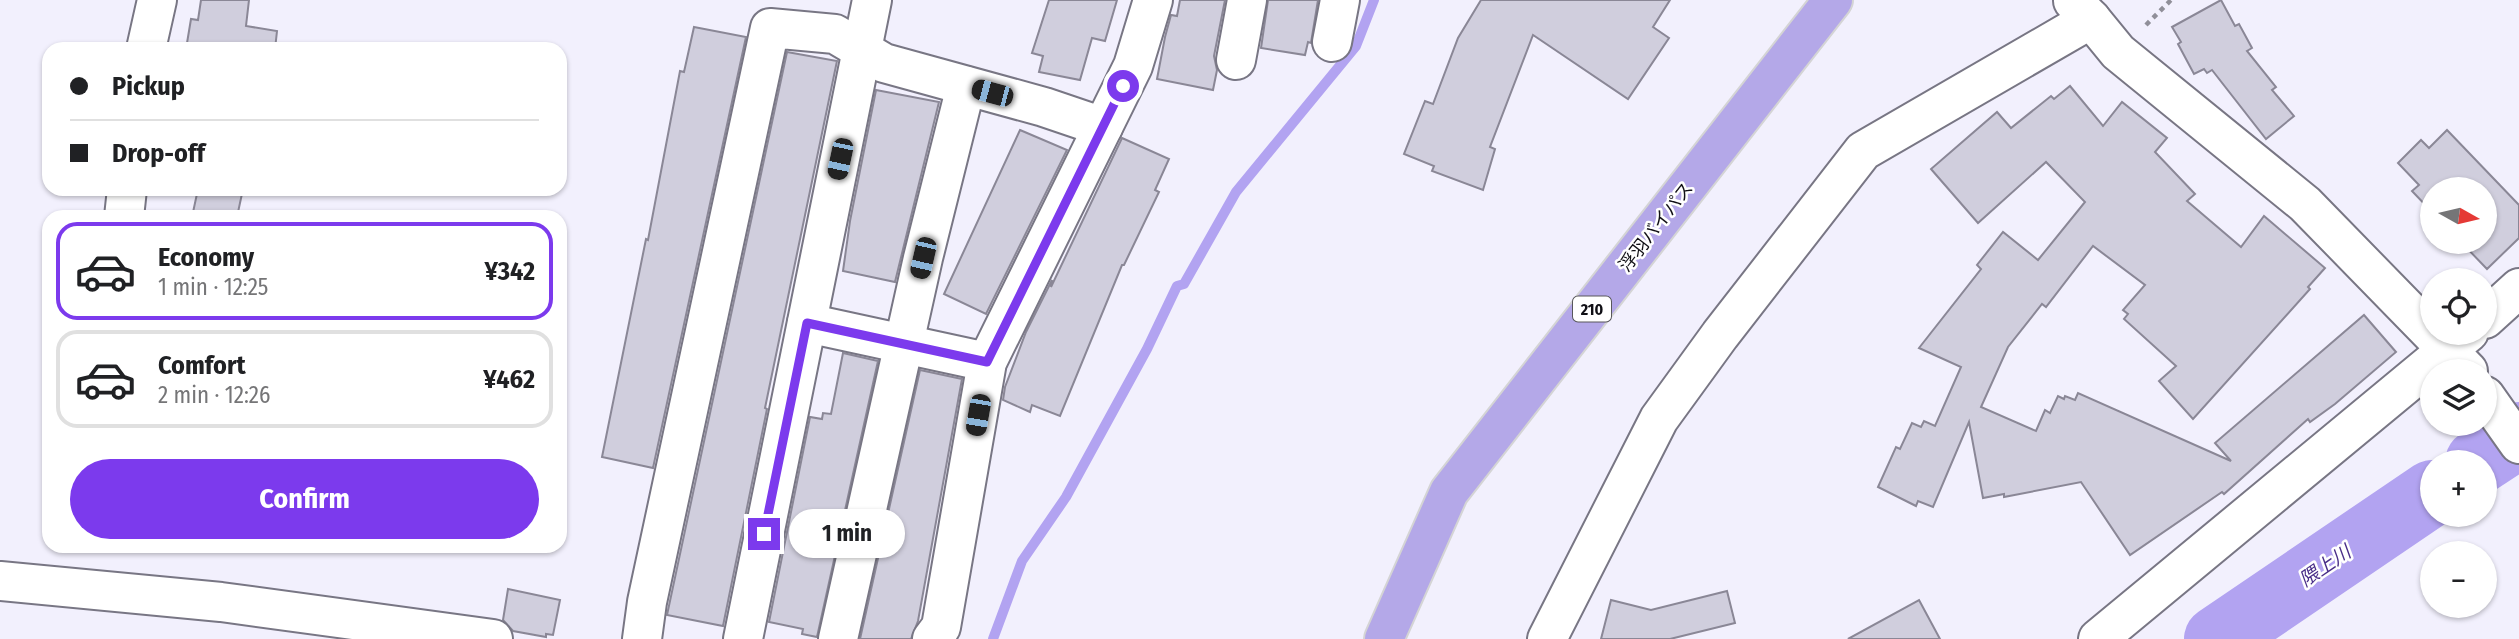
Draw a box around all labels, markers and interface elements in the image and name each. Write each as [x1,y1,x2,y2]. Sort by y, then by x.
route start [1107,70,1139,102]
text: Pickup [112,71,185,102]
car [969,77,1016,109]
car [826,136,855,182]
text: Drop-off [112,138,205,169]
north arrow [2420,177,2497,254]
map controls [2420,177,2497,618]
street label: 浮羽バイパス [1614,178,1698,276]
car [909,235,938,281]
icon: car [74,240,137,303]
text: Economy [158,242,254,273]
text: ¥342 [484,256,535,287]
button: locate [2420,268,2497,345]
text: 1 min · 12:25 [158,273,268,301]
road number: 210 [1573,296,1611,322]
icon: car [74,348,137,411]
text: Comfort [158,350,246,381]
button: layers [2420,359,2497,436]
text: ¥462 [483,364,535,395]
text: 2 min · 12:26 [158,381,270,409]
car [965,392,992,438]
button: + [2420,450,2497,527]
button: Confirm [70,459,539,539]
callout: 1 min [788,510,904,558]
route end [748,518,780,550]
text: 1 min [822,519,872,547]
water label: 隈上川 [2295,539,2357,591]
button: − [2420,541,2497,618]

